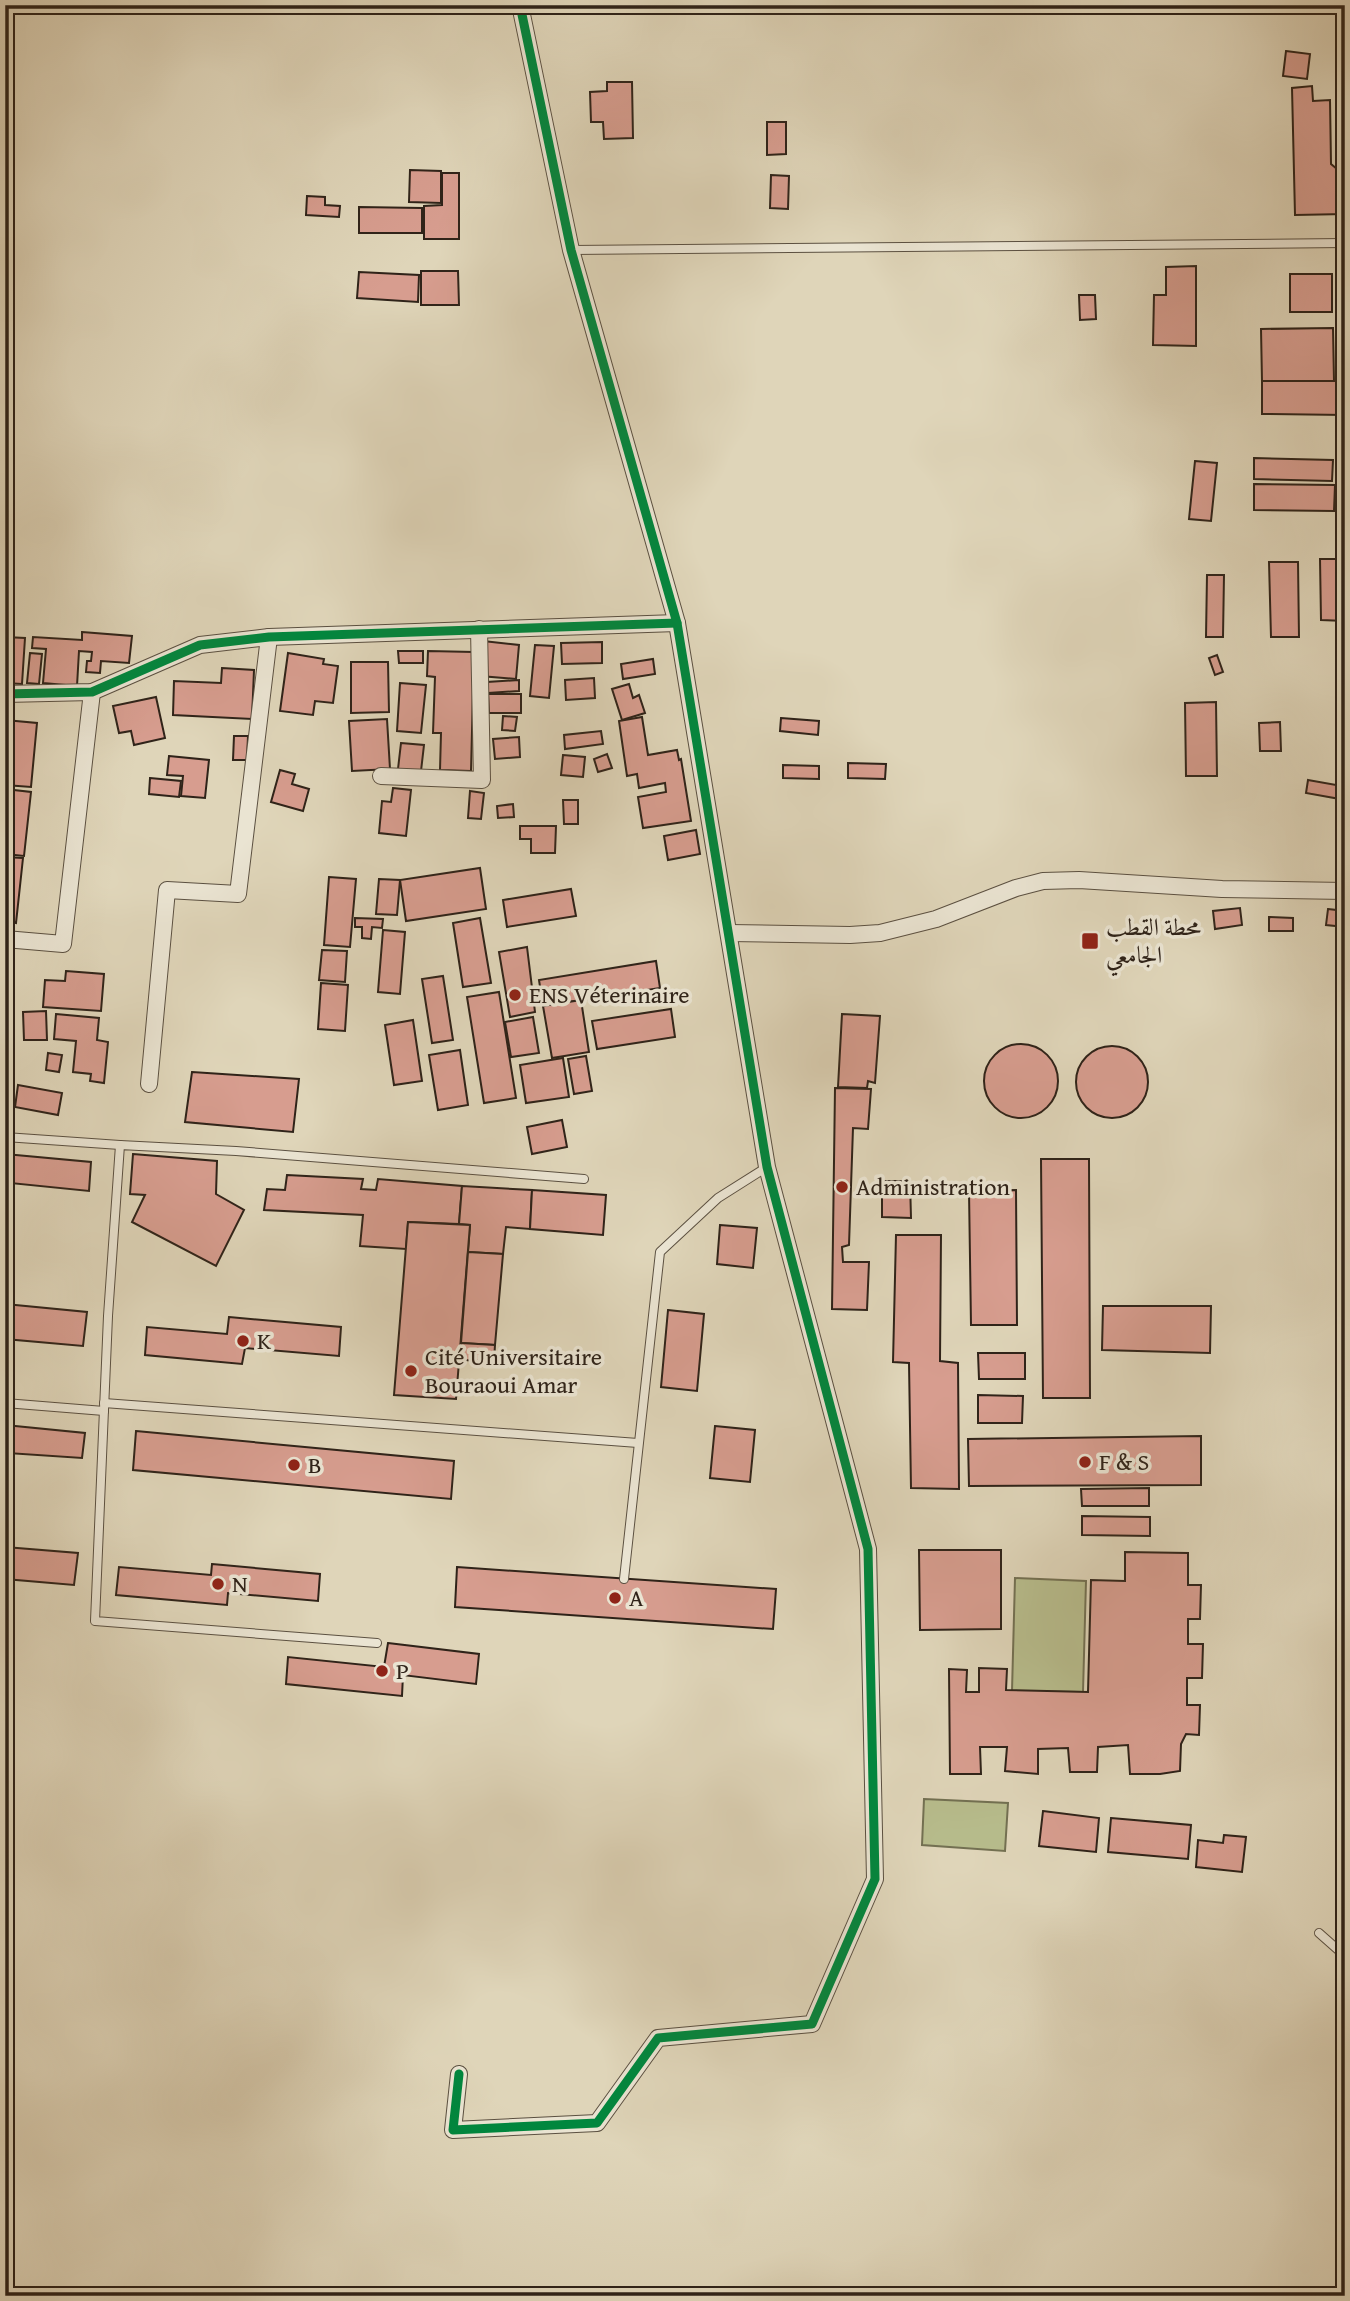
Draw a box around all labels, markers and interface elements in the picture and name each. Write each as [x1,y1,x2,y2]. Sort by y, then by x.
place label: محطة القطب الجامعي [1106,909,1202,977]
marker: محطة القطب الجامعي [1080,931,1100,951]
place label: ENS Véterinaire [529,977,690,1012]
marker: ENS Véterinaire [507,987,523,1003]
place label: Administration [856,1169,1010,1204]
marker: Administration [834,1179,850,1195]
place label: K [257,1323,272,1358]
marker: K [235,1333,251,1349]
place label: Cité Universitaire Bouraoui Amar [425,1339,602,1402]
marker: Cité Universitaire Bouraoui Amar [403,1363,419,1379]
place label: F & S [1099,1444,1149,1479]
place label: B [308,1447,322,1482]
marker: F & S [1077,1454,1093,1470]
marker: B [286,1457,302,1473]
place label: N [232,1566,248,1601]
marker: N [210,1576,226,1592]
place label: A [629,1580,644,1615]
marker: A [607,1590,623,1606]
place label: P [396,1653,409,1688]
marker: P [374,1663,390,1679]

